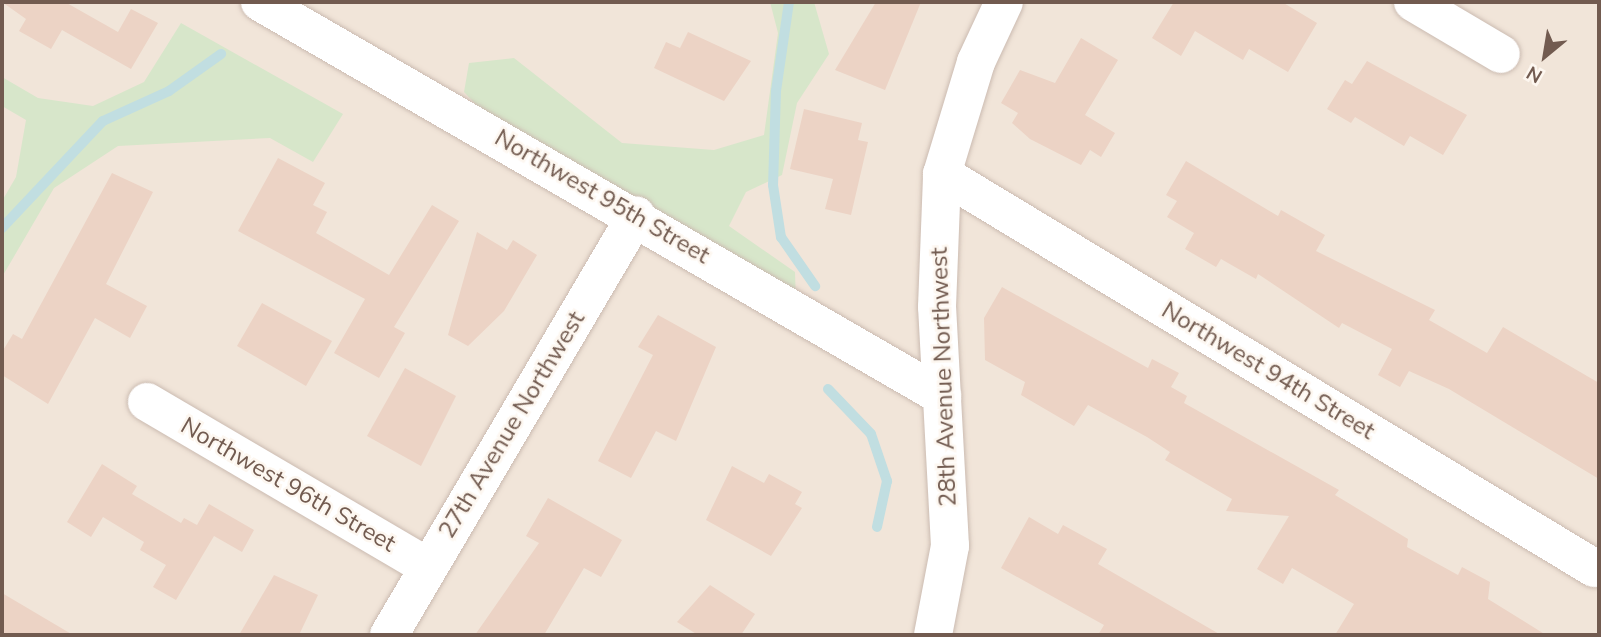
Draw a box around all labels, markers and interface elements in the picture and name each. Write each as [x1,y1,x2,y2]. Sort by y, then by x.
north arrow [1510,21,1580,91]
text: N [1522,59,1547,89]
street label: Northwest 95th Street [489,124,715,270]
street label: 28th Avenue Northwest [925,247,963,507]
street label: Northwest 94th Street [1156,296,1380,446]
street label: 27th Avenue Northwest [433,306,591,544]
street label: Northwest 96th Street [175,412,401,558]

